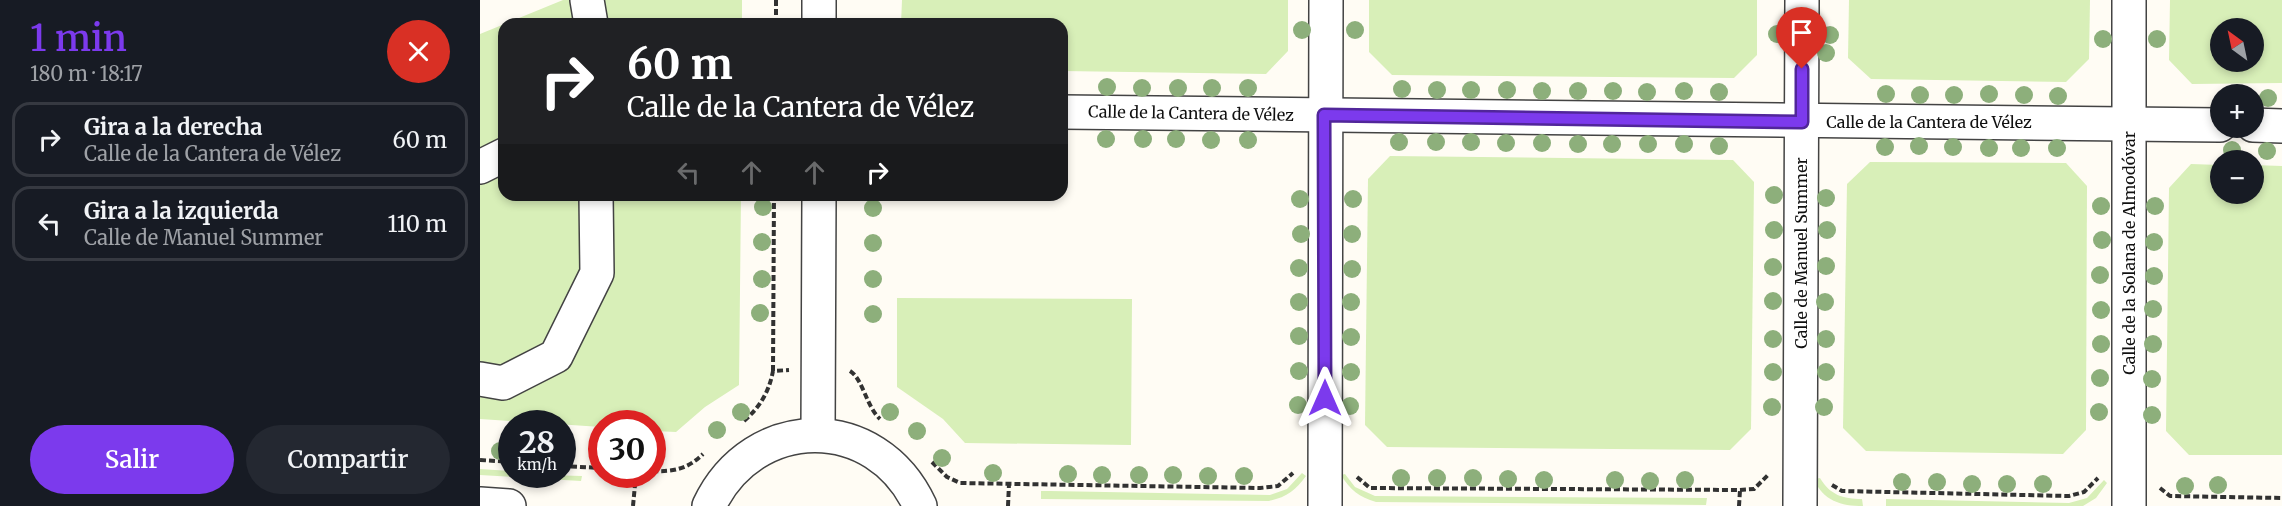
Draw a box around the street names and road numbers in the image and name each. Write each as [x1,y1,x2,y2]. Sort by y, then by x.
street label: Calle de la Cantera de Vélez [1088,101,1294,125]
street label: Calle de la Cantera de Vélez [1826,112,2032,132]
street label: Calle de la Solana de Almodóvar [2119,131,2139,375]
street label: Calle de Manuel Summer [1791,157,1811,349]

